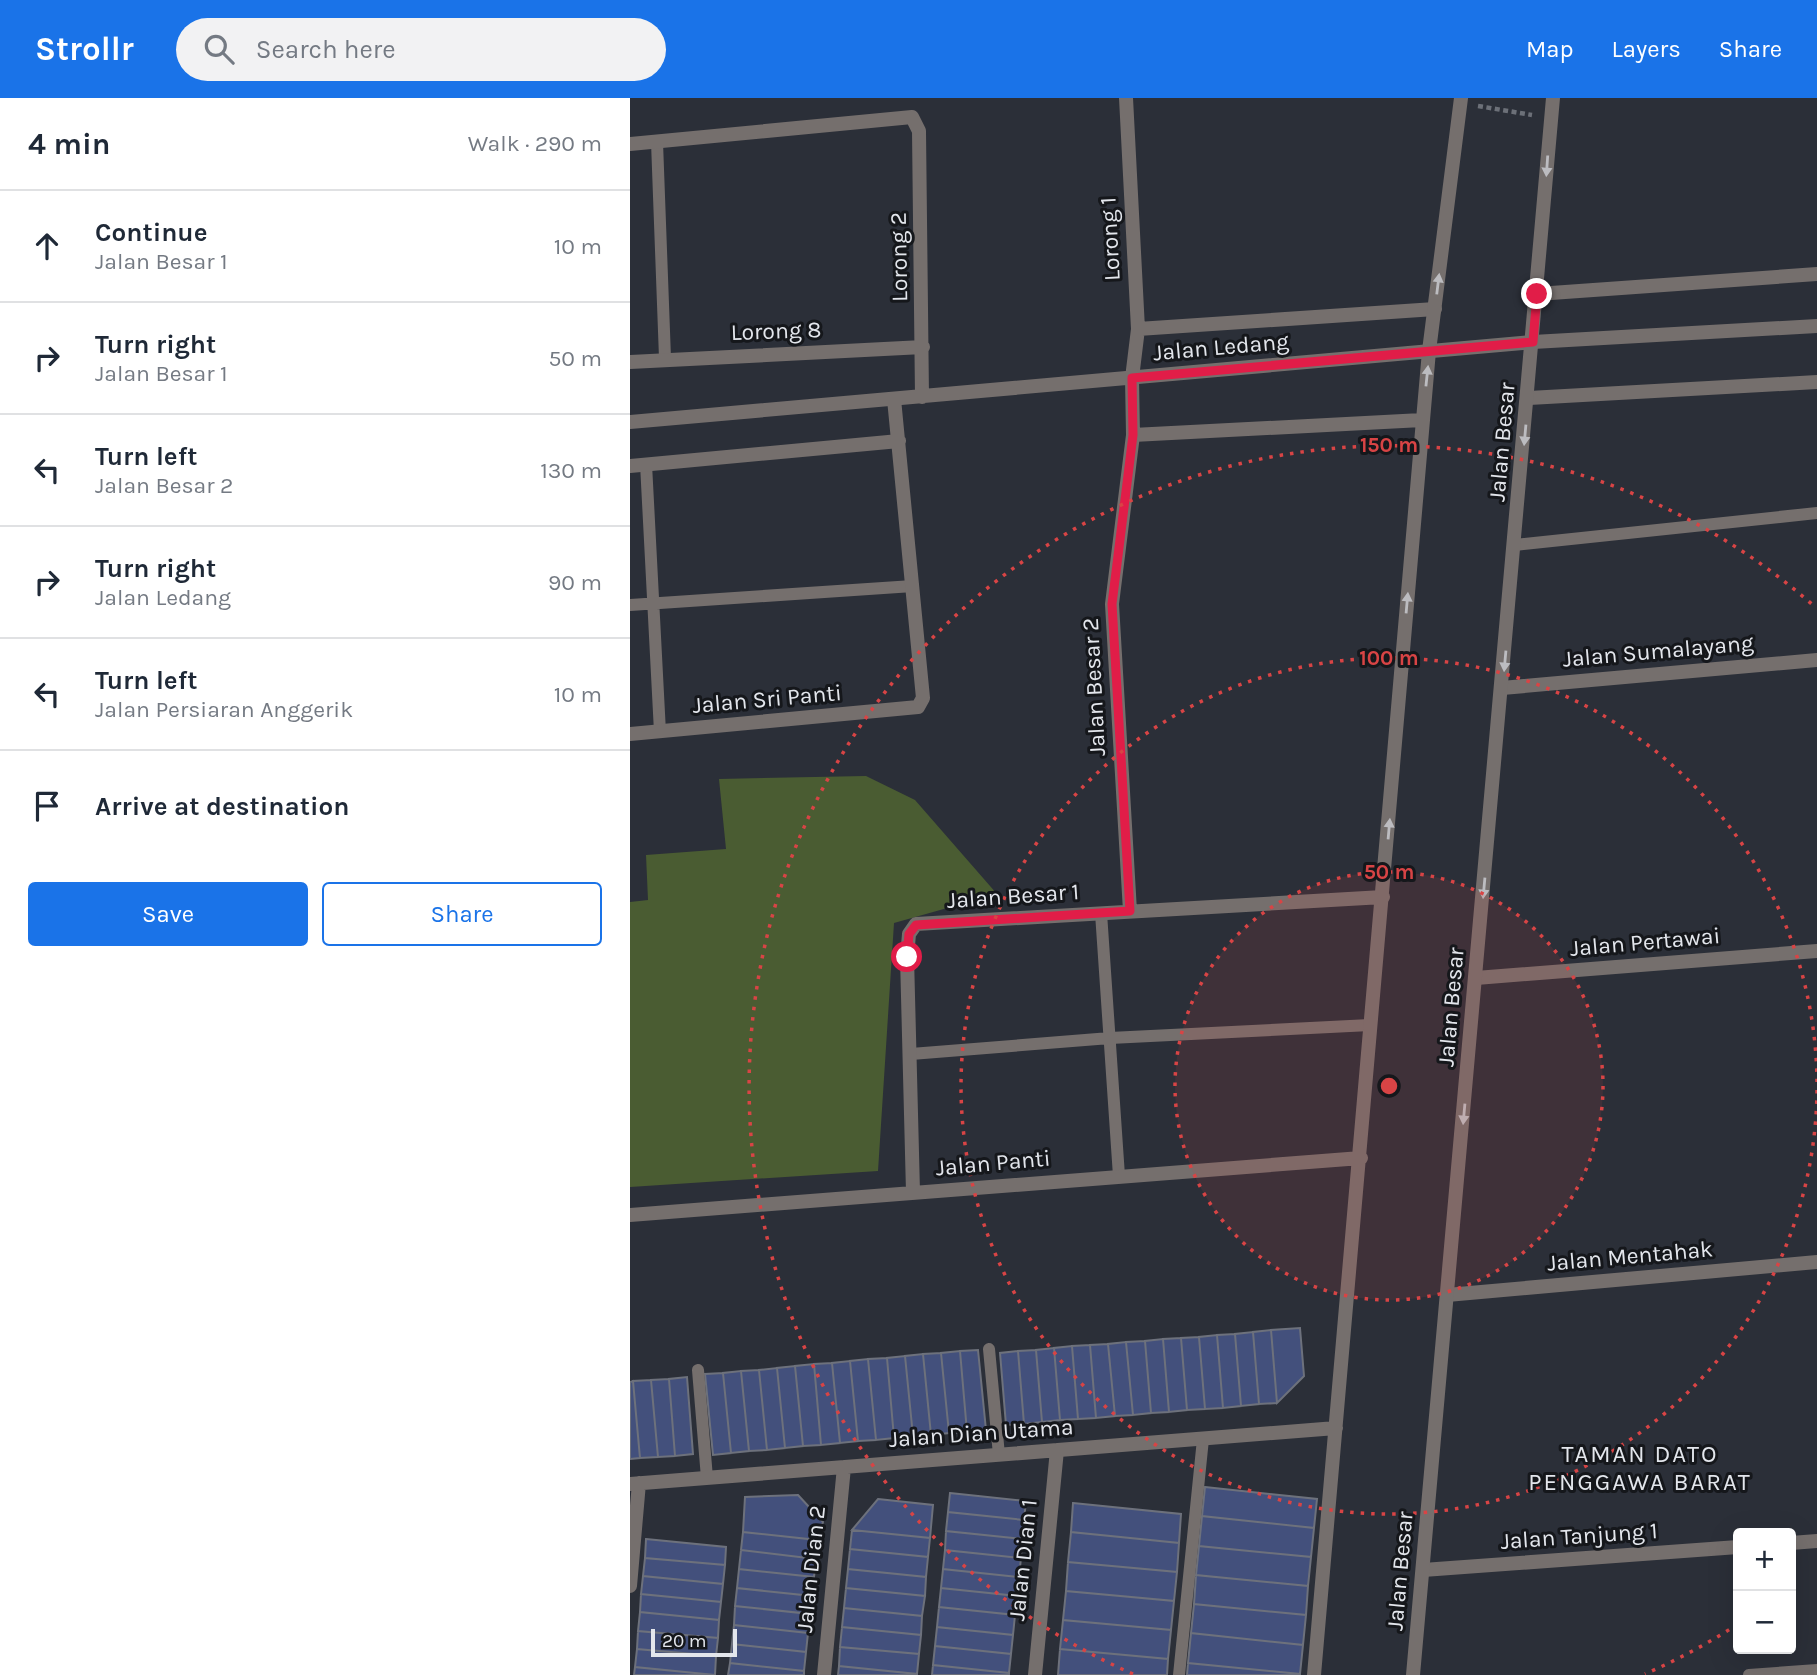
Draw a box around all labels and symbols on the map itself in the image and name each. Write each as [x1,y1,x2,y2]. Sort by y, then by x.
one-way arrow [1541,155,1552,177]
street label: Lorong 1 [1094,196,1126,282]
street label: Lorong 2 [885,212,913,302]
one-way arrow [1433,273,1444,295]
route end [1521,278,1552,309]
street label: Lorong 8 [730,316,822,346]
street label: Jalan Ledang [1152,328,1290,366]
one-way arrow [1421,365,1432,387]
street label: Jalan Besar [1483,381,1521,503]
one-way arrow [1519,424,1530,446]
text: 150 m [1360,433,1418,457]
one-way arrow [1402,591,1413,613]
street label: Jalan Besar 2 [1077,617,1111,757]
street label: Jalan Sumalayang [1561,629,1755,673]
text: 100 m [1359,646,1419,670]
one-way arrow [1499,650,1510,672]
street label: Jalan Sri Panti [691,679,843,719]
one-way arrow [1384,818,1395,840]
text: 50 m [1364,860,1414,884]
one-way arrow [1478,877,1489,899]
street label: Jalan Besar 1 [946,878,1080,914]
street label: Jalan Pertawai [1569,922,1721,962]
route start [891,941,922,972]
street label: Jalan Besar [1432,946,1470,1068]
centre of rings [1377,1074,1401,1098]
one-way arrow [1458,1104,1469,1126]
street label: Jalan Panti [934,1145,1052,1181]
street label: Jalan Mentahak [1546,1235,1714,1277]
street label: Jalan Dian Utama [888,1413,1074,1453]
district label: TAMAN DATO PENGGAWA BARAT [1528,1440,1752,1496]
street label: Jalan Dian 1 [1003,1498,1043,1622]
street label: Jalan Dian 2 [791,1504,831,1634]
street label: Jalan Besar [1381,1510,1419,1632]
street label: Jalan Tanjung 1 [1499,1517,1659,1555]
scale bar [651,1626,737,1658]

